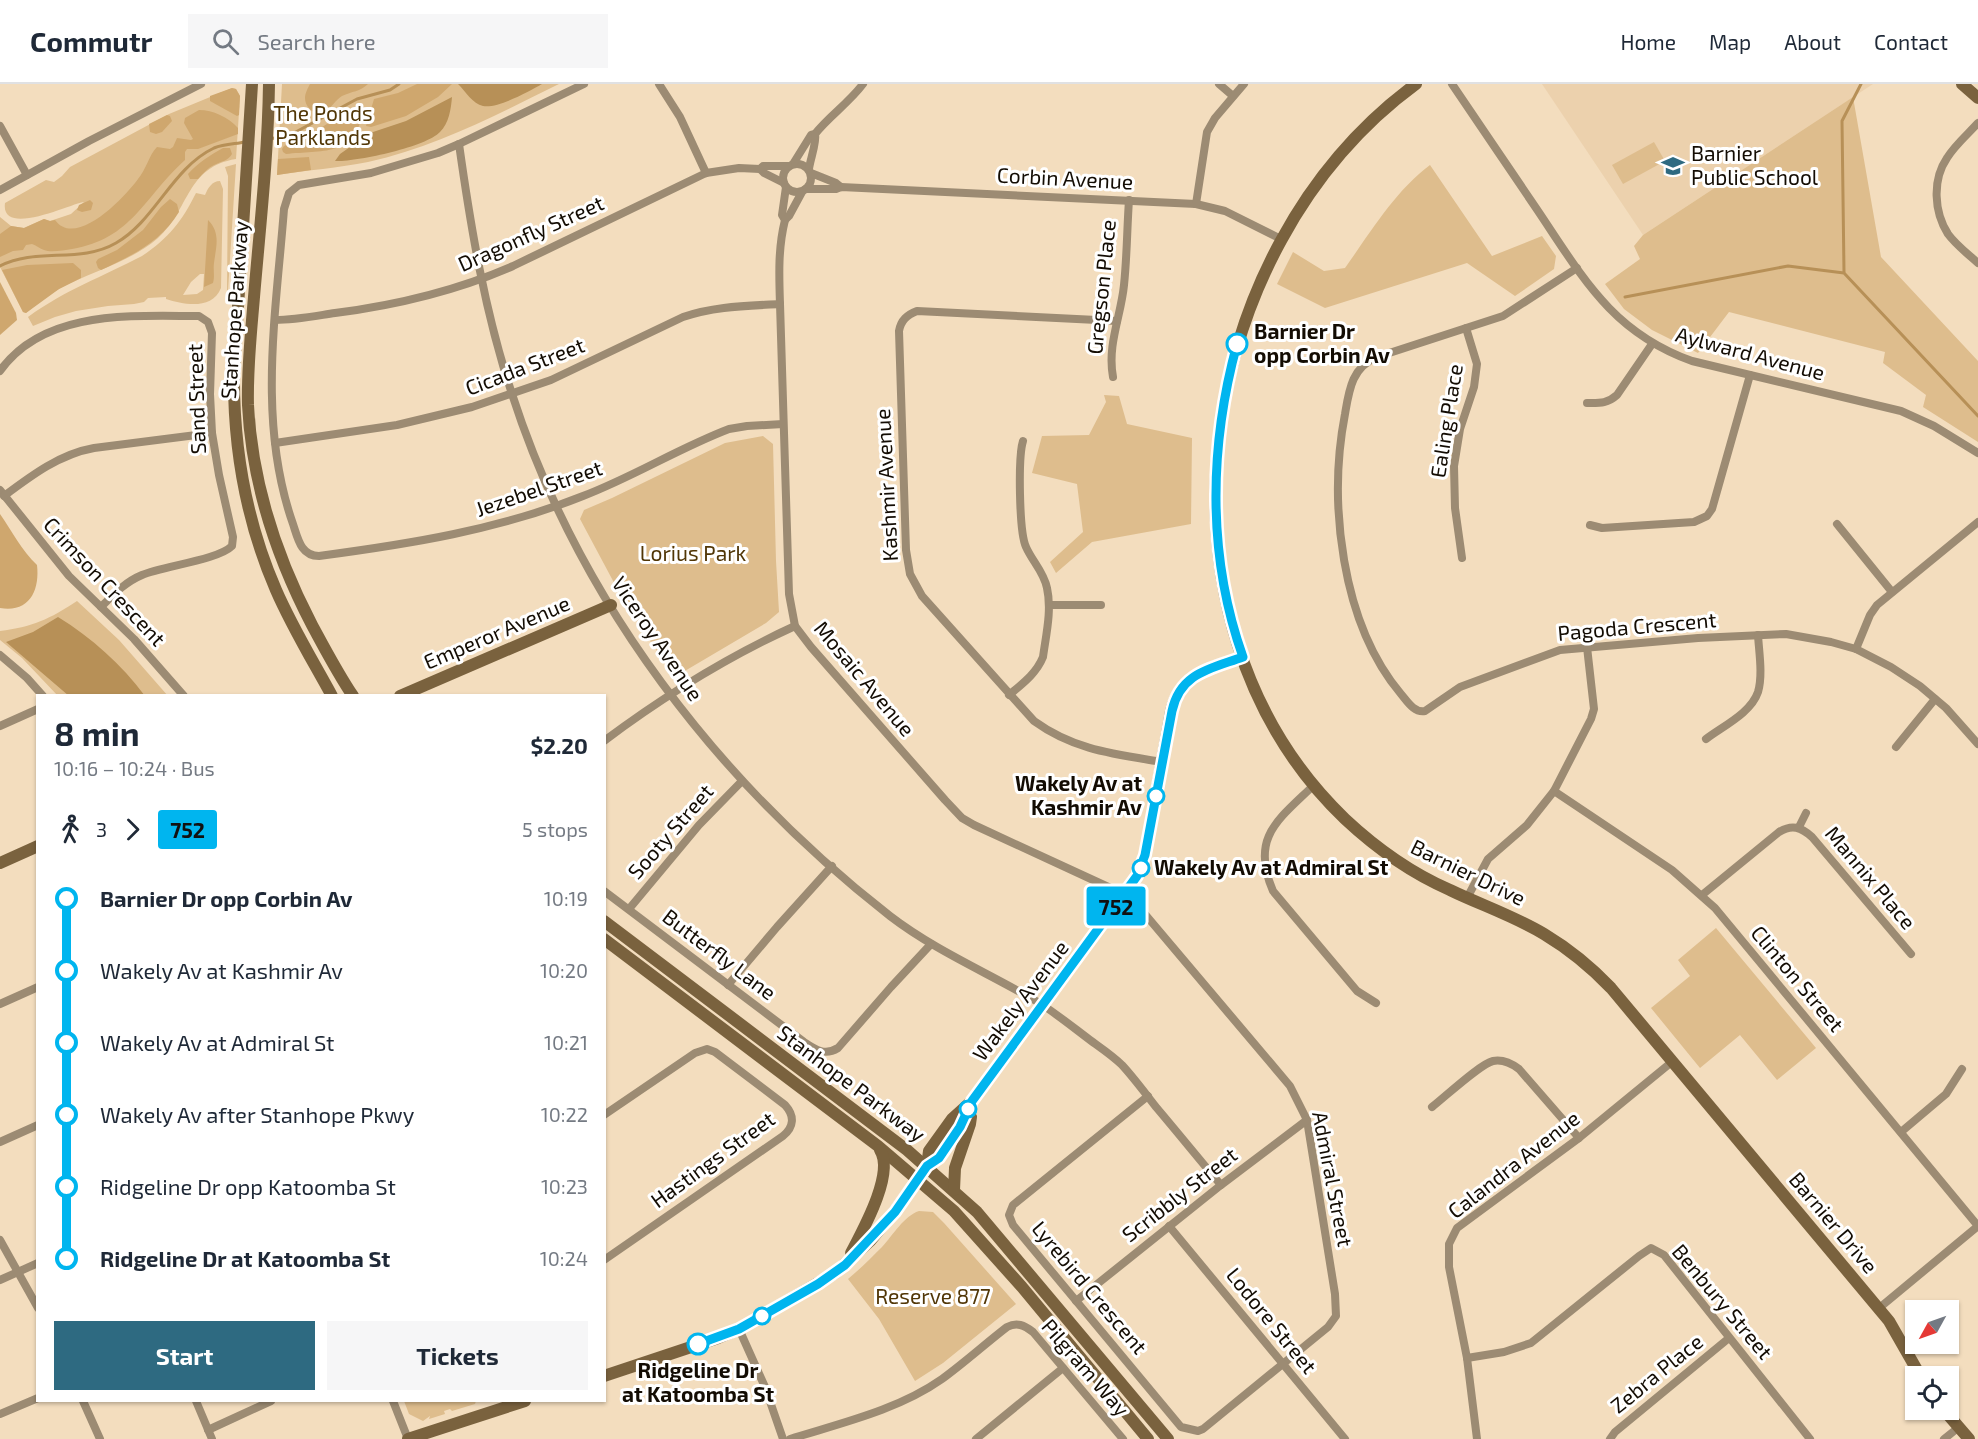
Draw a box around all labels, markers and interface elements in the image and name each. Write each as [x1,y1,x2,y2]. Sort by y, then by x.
search box [188,14,608,68]
text: Commutr [30,24,152,58]
icon: search [209,25,242,58]
text: Search here [257,28,376,54]
text: Home [1620,29,1676,54]
text: Map [1709,29,1751,54]
text: About [1784,29,1841,54]
text: Contact [1874,29,1948,54]
park label: The Ponds Parklands [273,100,373,149]
place label: Barnier Public School [1691,140,1819,189]
school or university icon: Barnier Public School [1660,153,1686,179]
street label: Corbin Avenue [996,161,1134,194]
street label: Dragonfly Street [454,189,607,276]
street label: Gregson Place [1081,218,1120,355]
street label: Stanhope Parkway [215,220,252,400]
place label: Barnier Dr opp Corbin Av [1254,318,1390,367]
street label: Aylward Avenue [1673,321,1828,384]
street label: Cicada Street [461,331,588,400]
marker: Barnier Dr opp Corbin Av [1226,333,1248,355]
street label: Sand Street [181,343,210,455]
street label: Ealing Place [1424,362,1467,479]
street label: Kashmir Avenue [869,408,902,562]
street label: Jezebel Street [472,454,605,521]
street label: Crimson Crescent [39,511,171,651]
park label: Lorius Park [640,540,747,565]
street label: Viceroy Avenue [607,571,709,705]
street label: Emperor Avenue [420,590,573,674]
street label: Pagoda Crescent [1556,606,1717,645]
street label: Mosaic Avenue [810,615,921,741]
text: 8 min [54,713,140,753]
text: $2.20 [530,732,588,758]
text: 10:16 – 10:24 · Bus [54,756,215,780]
place label: Wakely Av at Kashmir Av [1015,770,1142,819]
street label: Sooty Street [622,779,718,883]
marker: Wakely Av at Kashmir Av [1147,787,1165,805]
icon: walk [54,813,87,846]
icon: forward [116,813,149,846]
text: 3 [96,817,107,841]
text: 752 [170,817,205,842]
text: 5 stops [522,817,588,841]
street label: Mannix Place [1821,820,1922,934]
street label: Barnier Drive [1407,833,1530,910]
place label: Wakely Av at Admiral St [1154,854,1389,880]
marker: Wakely Av at Admiral St [1132,859,1150,877]
text: Barnier Dr opp Corbin Av [100,885,353,911]
text: 10:19 [544,886,588,910]
line badge: 752 [1082,886,1150,926]
text: 752 [1099,894,1133,919]
street label: Butterfly Lane [658,903,781,1005]
street label: Clinton Street [1747,920,1850,1036]
street label: Wakely Avenue [967,935,1073,1065]
text: Wakely Av at Kashmir Av [100,957,343,983]
text: 10:20 [540,958,588,982]
street label: Stanhope Parkway [773,1019,931,1146]
text: Wakely Av at Admiral St [100,1029,335,1055]
text: 10:21 [544,1030,588,1054]
unlabelled marker [959,1100,977,1118]
text: Wakely Av after Stanhope Pkwy [100,1101,414,1127]
text: 10:22 [541,1102,588,1126]
street label: Hastings Street [645,1105,779,1212]
street label: Calandra Avenue [1442,1105,1584,1223]
street label: Admiral Street [1308,1109,1359,1249]
street label: Scribbly Street [1117,1141,1242,1246]
street label: Barnier Drive [1785,1166,1884,1278]
text: Ridgeline Dr opp Katoomba St [100,1173,396,1199]
text: 10:23 [541,1174,588,1198]
street label: Lyrebird Crescent [1027,1216,1153,1359]
street label: Benbury Street [1668,1238,1779,1364]
text: Ridgeline Dr at Katoomba St [100,1245,390,1271]
text: 10:24 [540,1246,588,1270]
street label: Lodore Street [1222,1262,1323,1378]
park label: Reserve 877 [875,1283,991,1308]
north arrow [1905,1300,1959,1354]
map controls [1905,1300,1959,1420]
unlabelled marker [753,1307,771,1325]
street label: Pilgram Way [1037,1313,1135,1421]
button: Start [54,1321,315,1390]
button: Tickets [327,1321,588,1390]
street label: Zebra Place [1605,1328,1707,1418]
marker: Ridgeline Dr at Katoomba St [687,1333,709,1355]
place label: Ridgeline Dr at Katoomba St [622,1357,774,1406]
button: locate [1905,1366,1959,1420]

